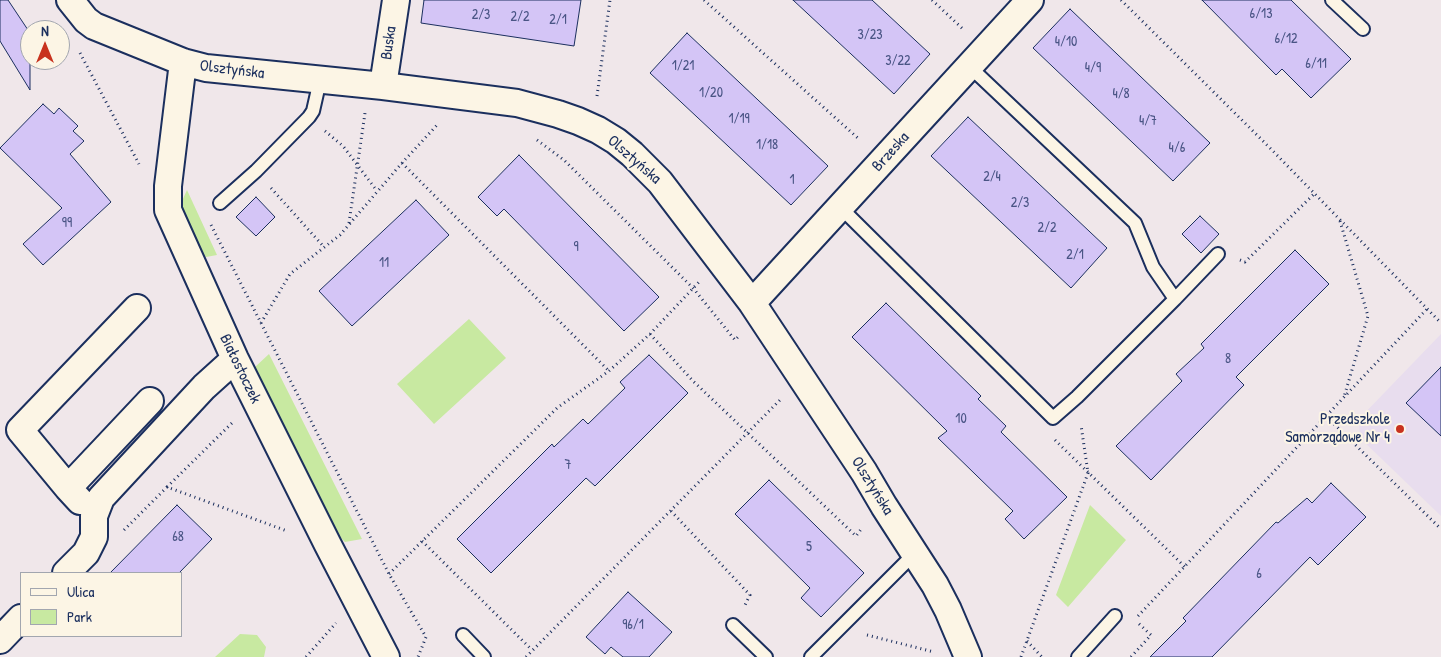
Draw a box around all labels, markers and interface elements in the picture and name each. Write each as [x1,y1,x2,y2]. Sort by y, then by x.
house number: 6/13 [1250,6,1272,22]
house number: 2/3 [472,7,490,23]
house number: 2/2 [510,9,530,25]
house number: 2/1 [549,12,567,28]
north arrow [20,20,70,70]
text: N [41,21,49,40]
street label: Buska [377,25,401,61]
house number: 3/23 [857,27,883,43]
house number: 6/12 [1274,31,1298,47]
house number: 4/10 [1055,34,1077,50]
house number: 3/22 [885,53,911,69]
house number: 6/11 [1305,56,1327,72]
street label: Olsztyńska [199,57,265,83]
house number: 1/21 [672,58,694,74]
house number: 4/9 [1085,60,1101,76]
house number: 1/20 [699,85,723,101]
house number: 4/8 [1112,86,1130,102]
house number: 1/19 [728,111,750,127]
house number: 4/7 [1139,113,1157,129]
street label: Brzeska [868,128,914,176]
street label: Olsztyńska [603,132,665,188]
house number: 1/18 [756,137,778,153]
house number: 4/6 [1169,140,1185,156]
house number: 2/4 [983,169,1001,185]
house number: 1 [789,172,795,188]
house number: 2/3 [1011,195,1029,211]
house number: 99 [62,215,72,231]
house number: 2/2 [1037,220,1057,236]
house number: 9 [573,239,579,255]
house number: 2/1 [1066,247,1084,263]
house number: 11 [379,255,389,271]
street label: Białostoczek [215,331,265,407]
house number: 8 [1225,351,1231,367]
place label: Przedszkole Samorządowe Nr 4 [1285,410,1390,448]
house number: 10 [955,411,967,427]
marker: Przedszkole Samorządowe Nr 4 [1394,423,1406,435]
street label: Olsztyńska [847,453,897,519]
house number: 7 [565,457,571,473]
house number: 68 [172,529,184,545]
house number: 5 [806,539,812,555]
house number: 6 [1256,566,1262,582]
legend [20,572,182,637]
text: Ulica [67,581,94,602]
text: Park [67,606,92,627]
house number: 96/1 [622,617,644,633]

